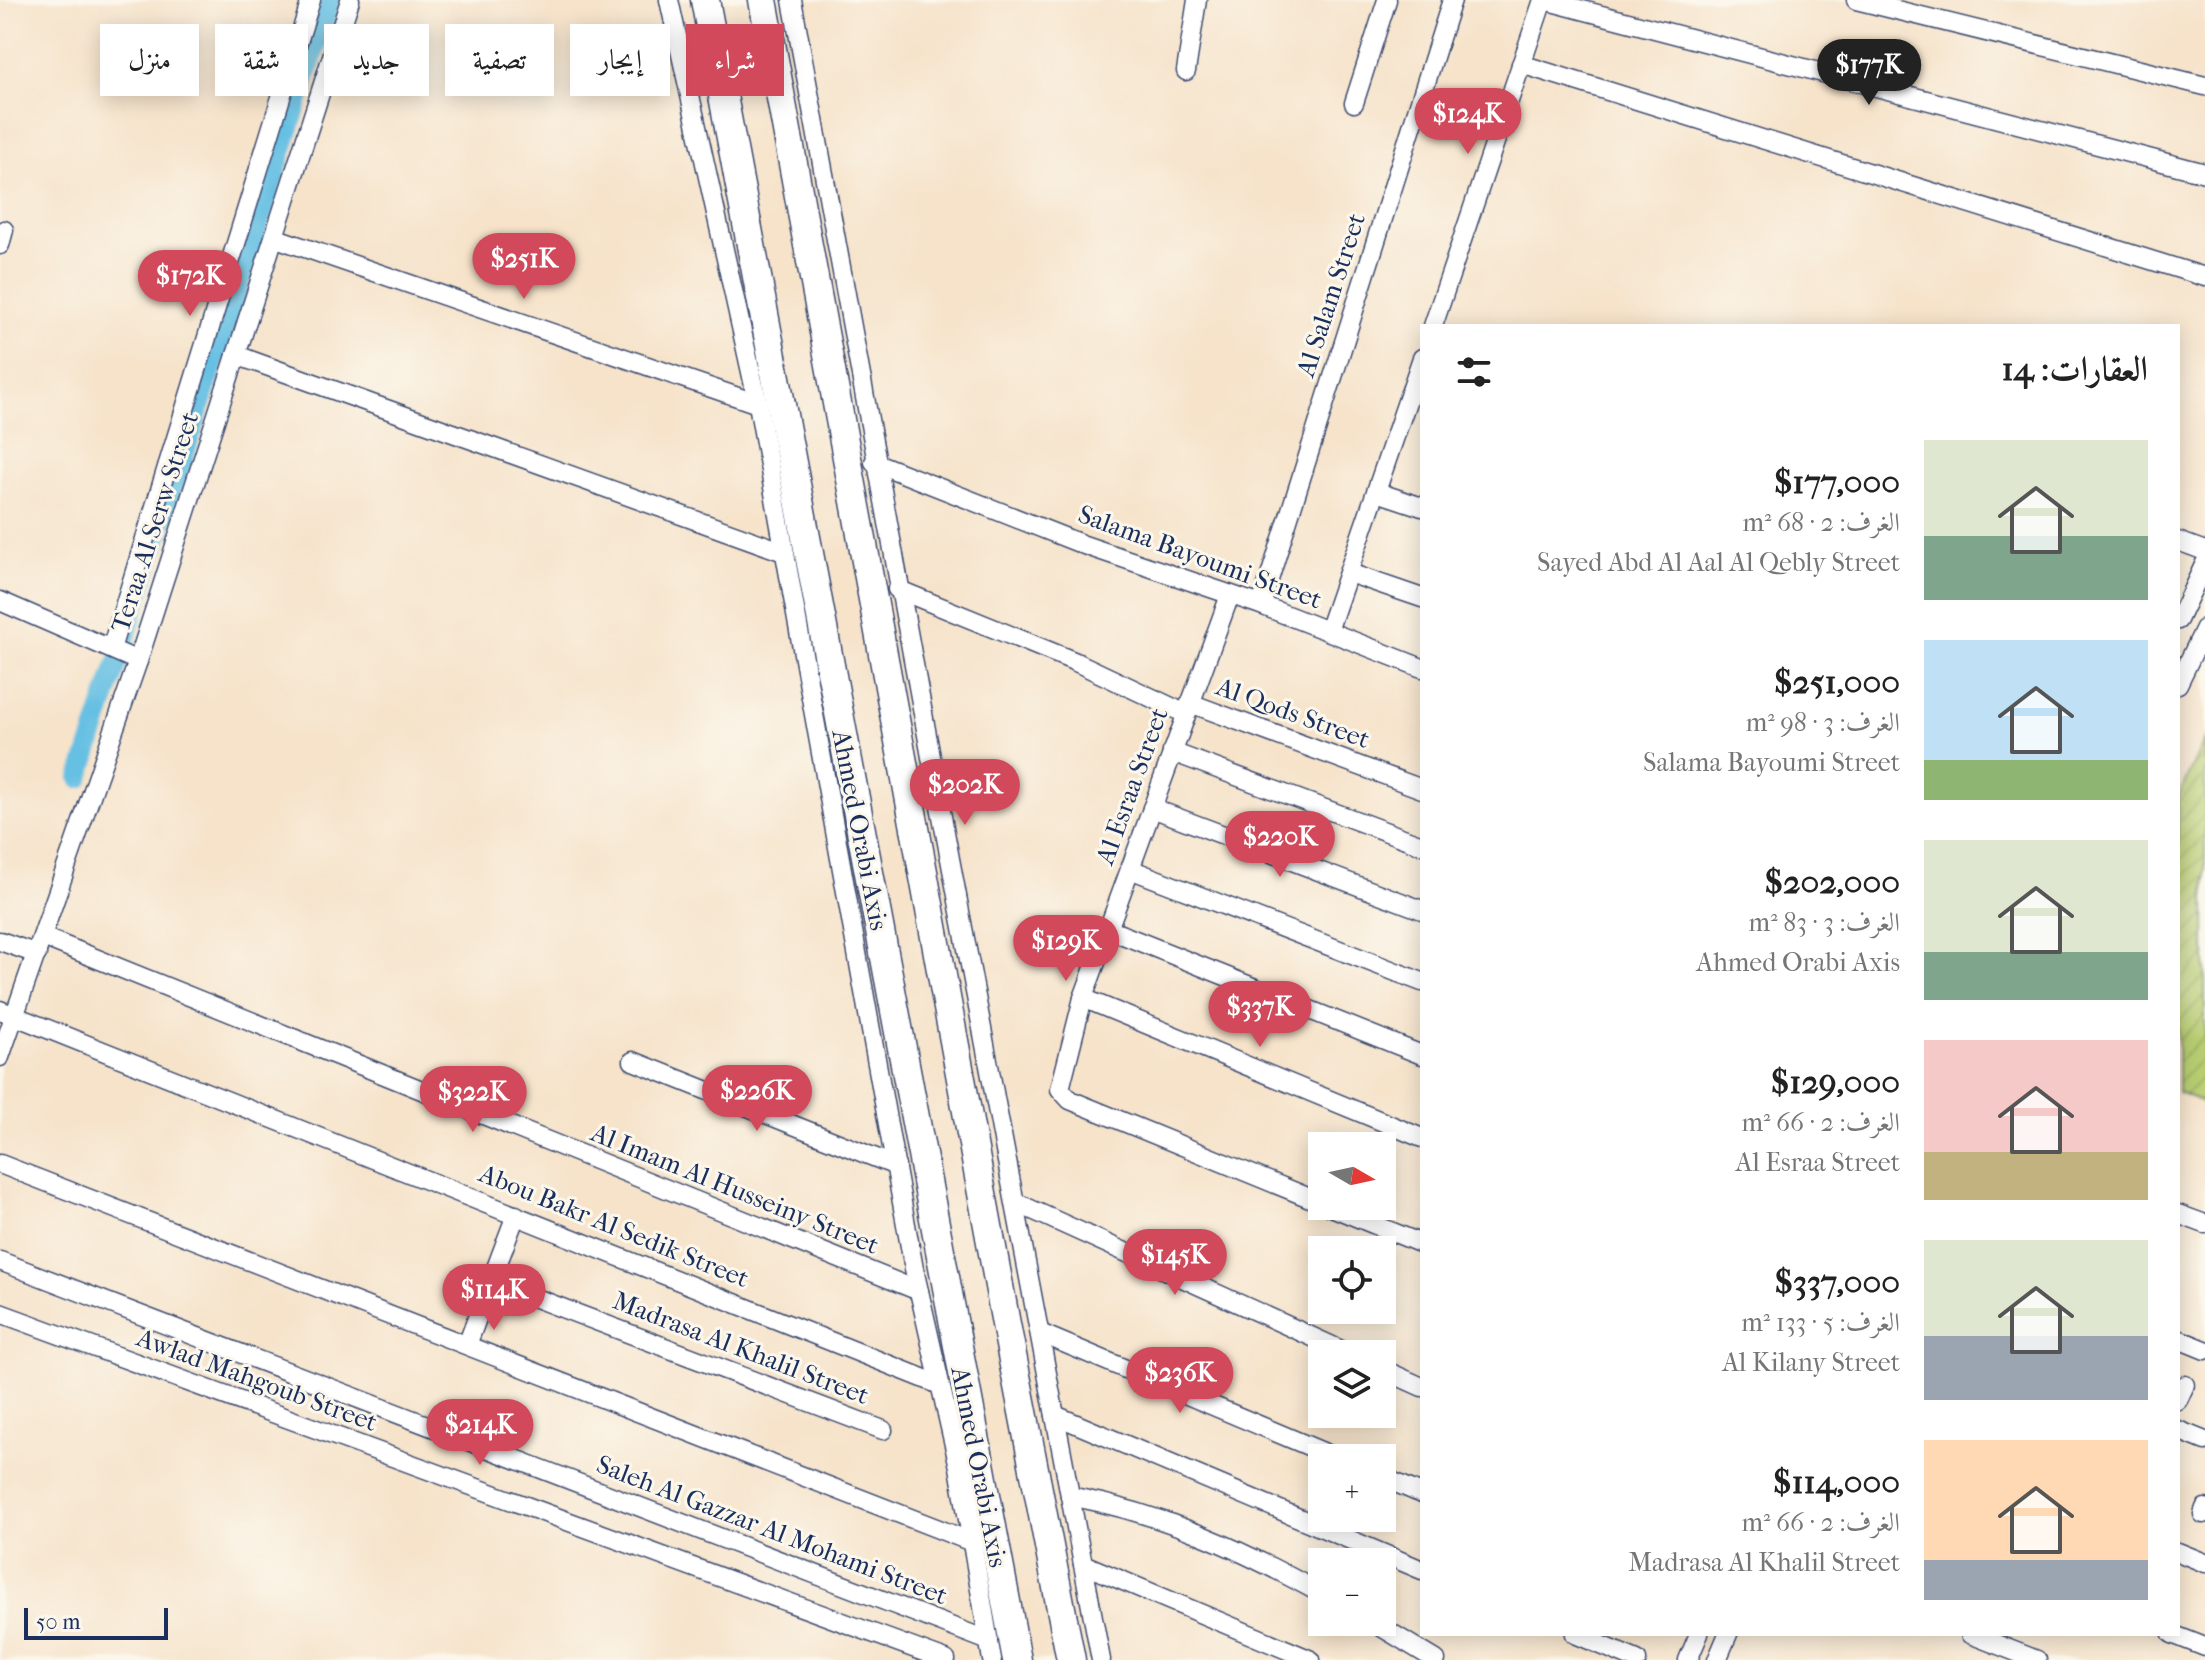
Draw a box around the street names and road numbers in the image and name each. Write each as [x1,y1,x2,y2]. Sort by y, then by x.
street label: Al Salam Street [1290,209,1372,382]
street label: Teraa Al Serw Street [105,407,205,636]
street label: Salama Bayoumi Street [1074,499,1327,616]
street label: Al Qods Street [1211,671,1375,755]
street label: Al Esraa Street [1089,703,1175,869]
street label: Ahmed Orabi Axis [825,726,895,933]
street label: Al Imam Al Husseiny Street [586,1117,884,1261]
street label: Abou Bakr Al Sedik Street [474,1157,754,1295]
street label: Madrasa Al Khalil Street [609,1285,874,1411]
street label: Awlad Mahgoub Street [132,1322,382,1438]
street label: Ahmed Orabi Axis [944,1363,1014,1570]
street label: Saleh Al Gazzar Al Mohami Street [592,1449,952,1612]

